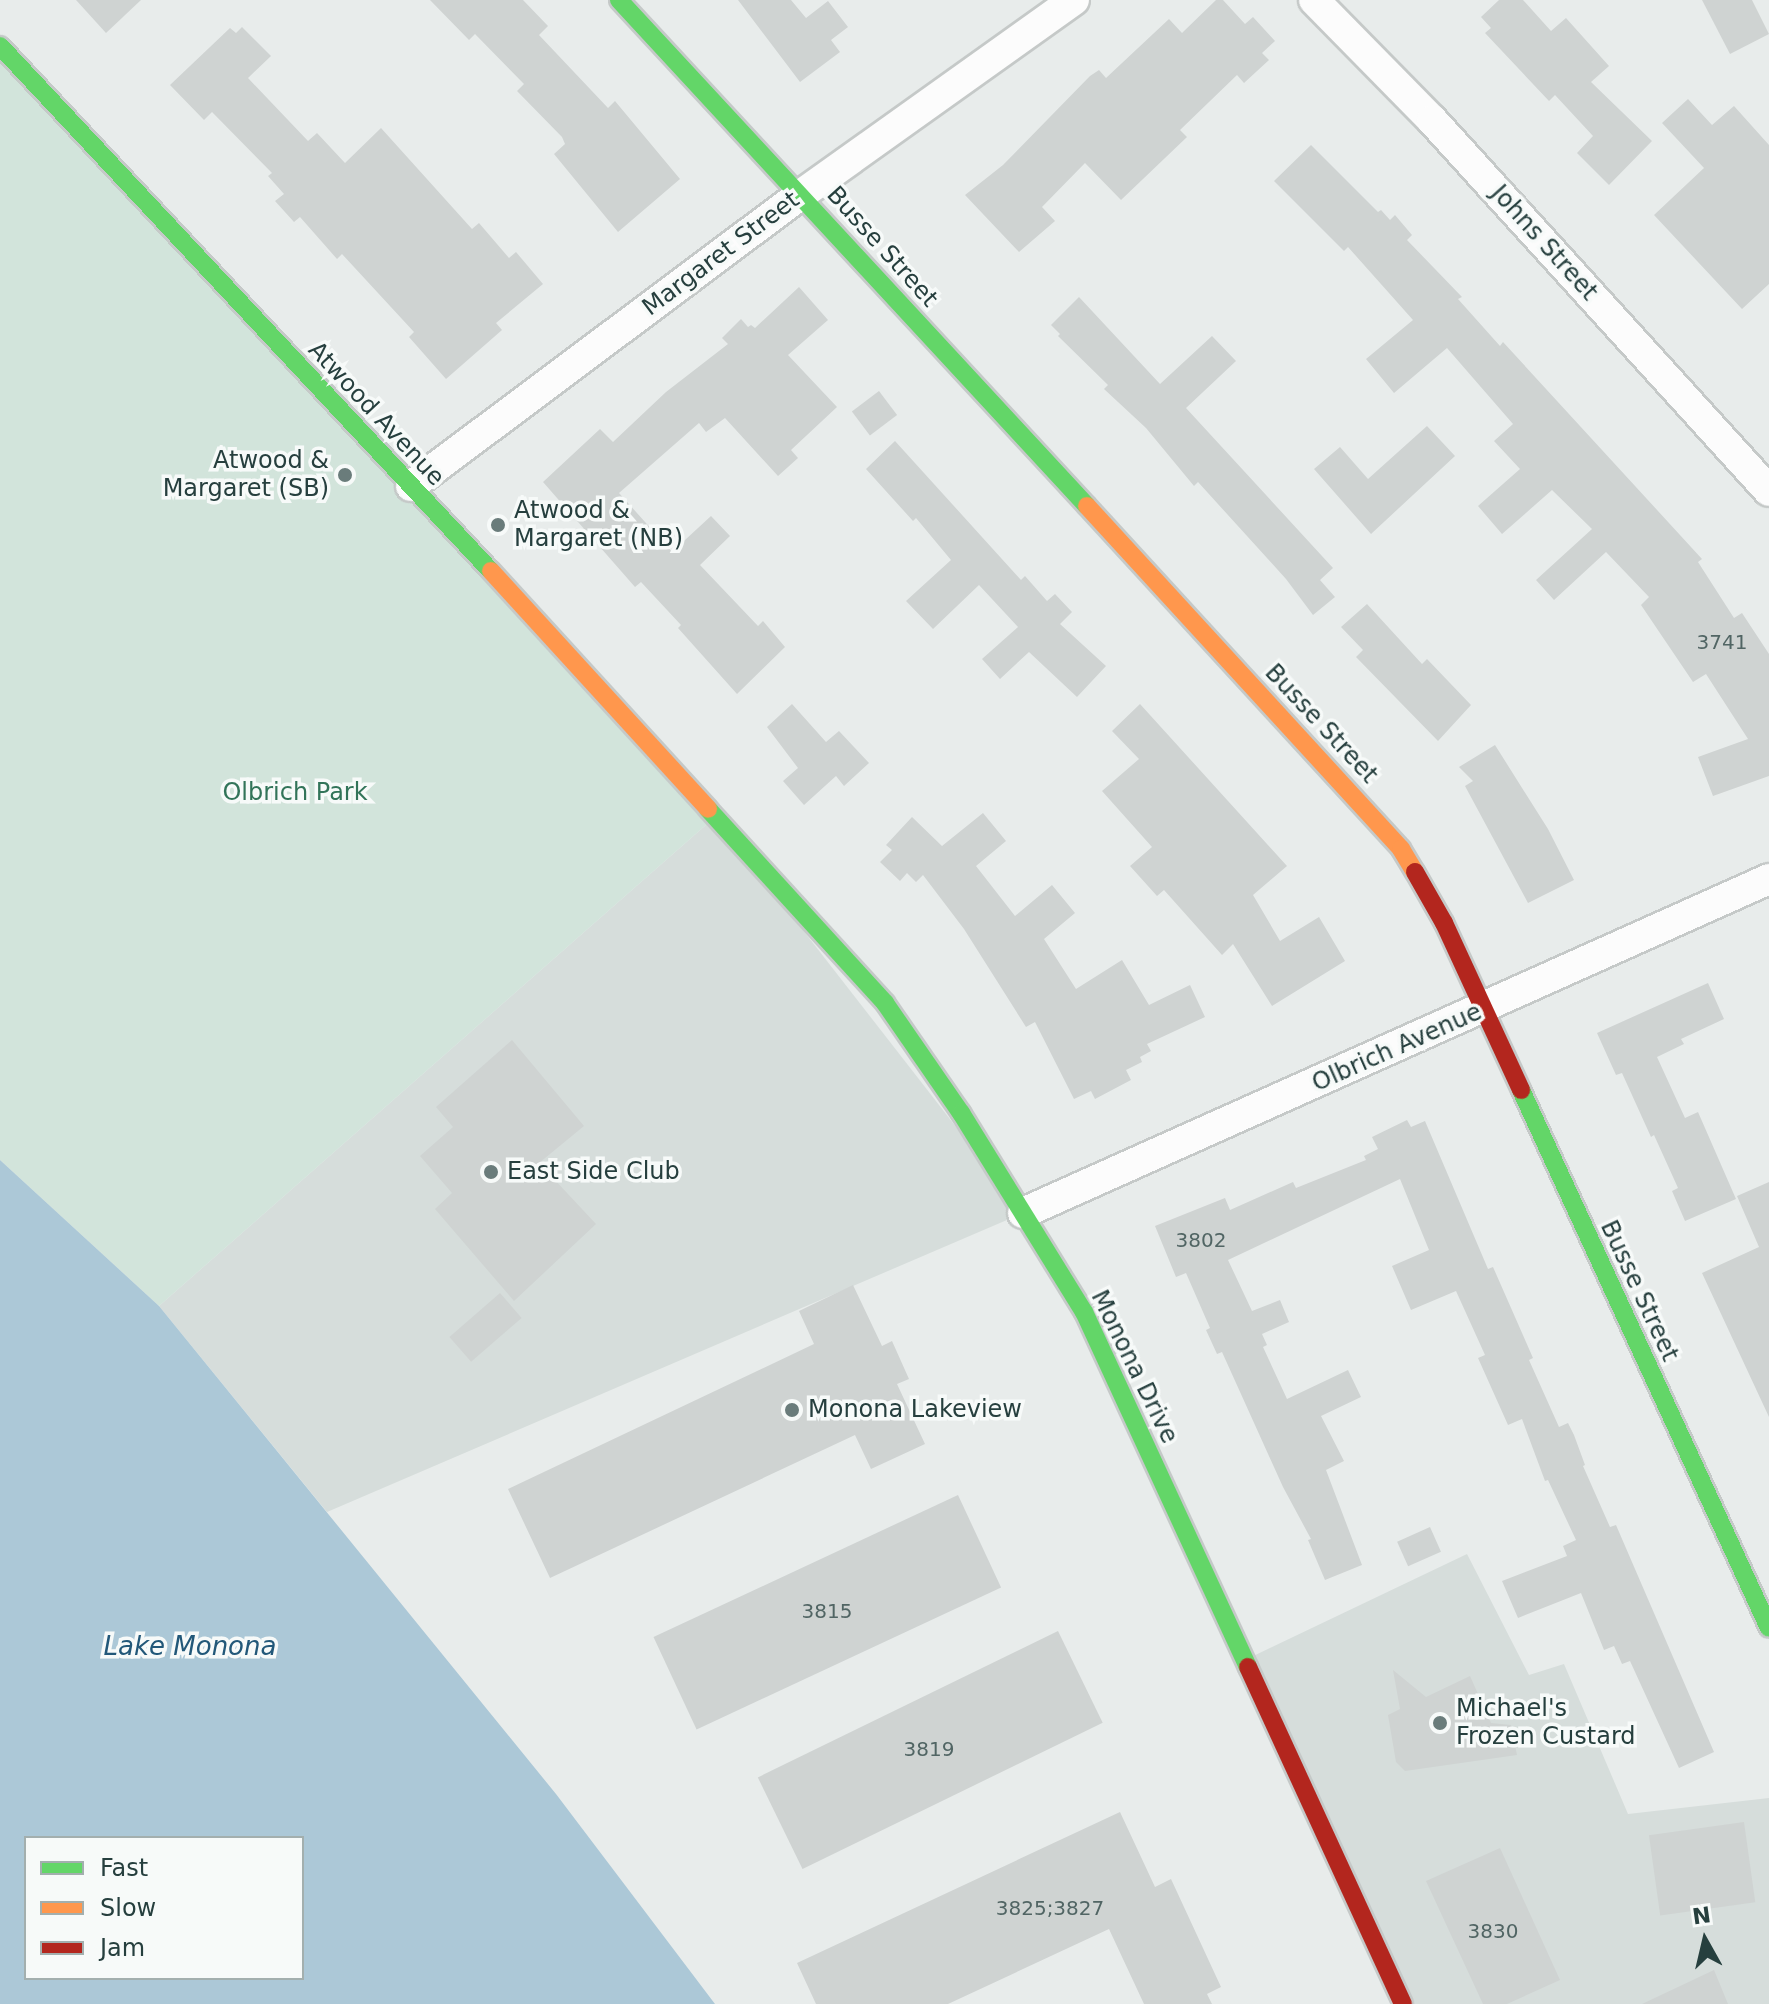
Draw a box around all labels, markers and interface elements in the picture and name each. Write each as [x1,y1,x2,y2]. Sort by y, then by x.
street label: Johns Street [1485,179,1603,307]
street label: Busse Street [820,181,944,313]
street label: Margaret Street [637,186,805,322]
street label: Atwood Avenue [302,336,450,492]
place label: Atwood & Margaret (SB) [163,447,329,503]
marker: Atwood & Margaret (SB) [336,466,354,484]
place label: Atwood & Margaret (NB) [514,497,683,553]
marker: Atwood & Margaret (NB) [489,516,507,534]
house number: 3741 [1697,630,1747,654]
street label: Busse Street [1259,659,1383,789]
park label: Olbrich Park [222,779,368,807]
street label: Olbrich Avenue [1308,998,1486,1098]
place label: East Side Club [507,1158,680,1186]
marker: East Side Club [482,1163,500,1181]
street label: Busse Street [1594,1216,1684,1366]
house number: 3802 [1176,1228,1226,1252]
street label: Monona Drive [1084,1286,1184,1448]
place label: Monona Lakeview [808,1396,1022,1424]
marker: Monona Lakeview [783,1401,801,1419]
house number: 3815 [802,1599,852,1623]
water label: Lake Monona [104,1631,276,1663]
place label: Michael's Frozen Custard [1456,1695,1636,1751]
marker: Michael's Frozen Custard [1431,1714,1449,1732]
house number: 3819 [904,1737,954,1761]
legend [24,1836,304,1980]
text: Fast [100,1854,148,1882]
text: Slow [100,1894,156,1922]
house number: 3825;3827 [996,1896,1104,1920]
north arrow [1665,1900,1745,1980]
text: N [1691,1902,1712,1929]
house number: 3830 [1468,1919,1518,1943]
text: Jam [100,1934,145,1962]

